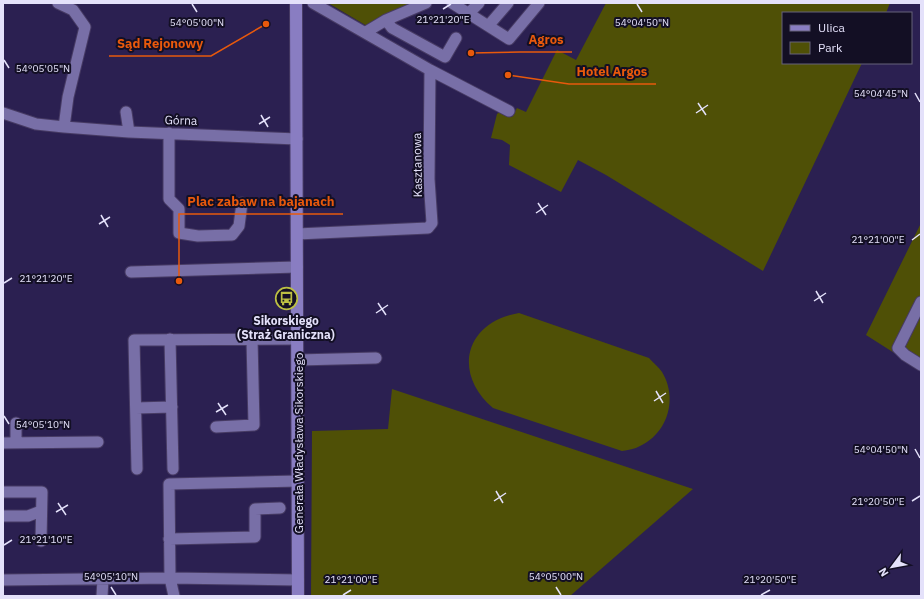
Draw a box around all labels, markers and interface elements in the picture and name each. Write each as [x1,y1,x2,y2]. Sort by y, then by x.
legend [782,12,912,64]
text: 21°21'20"E [416,13,470,26]
text: 54°05'00"N [170,16,224,29]
text: 54°04'50"N [615,16,669,29]
text: Ulica [818,20,845,35]
callout: Agros [520,27,572,52]
callout: Sąd Rejonowy [109,31,211,56]
text: Agros [528,31,564,48]
text: Sąd Rejonowy [117,35,203,52]
text: Park [818,40,843,55]
callout: Hotel Argos [569,59,656,84]
text: 54°05'05"N [16,62,70,75]
text: Hotel Argos [577,63,648,80]
text: 54°04'45"N [854,87,908,100]
street label: Górna [164,112,198,128]
street label: Kasztanowa [409,132,425,198]
callout: Plac zabaw na bajanach [179,189,343,214]
text: Plac zabaw na bajanach [187,193,335,210]
text: 21°21'00"E [851,233,905,246]
text: 21°21'20"E [19,272,73,285]
bus stop icon: Sikorskiego (Straż Graniczna) [273,286,299,312]
place label: Sikorskiego (Straż Graniczna) [237,313,335,342]
street label: Generała Władysława Sikorskiego [291,352,306,533]
text: 54°05'10"N [16,418,70,431]
text: 54°04'50"N [854,443,908,456]
text: 21°20'50"E [851,495,905,508]
text: 21°21'10"E [19,533,73,546]
north arrow [872,547,912,587]
text: N [875,565,892,579]
text: 54°05'10"N [84,570,138,583]
text: 54°05'00"N [529,570,583,583]
text: 21°21'00"E [324,573,378,586]
text: 21°20'50"E [743,573,797,586]

